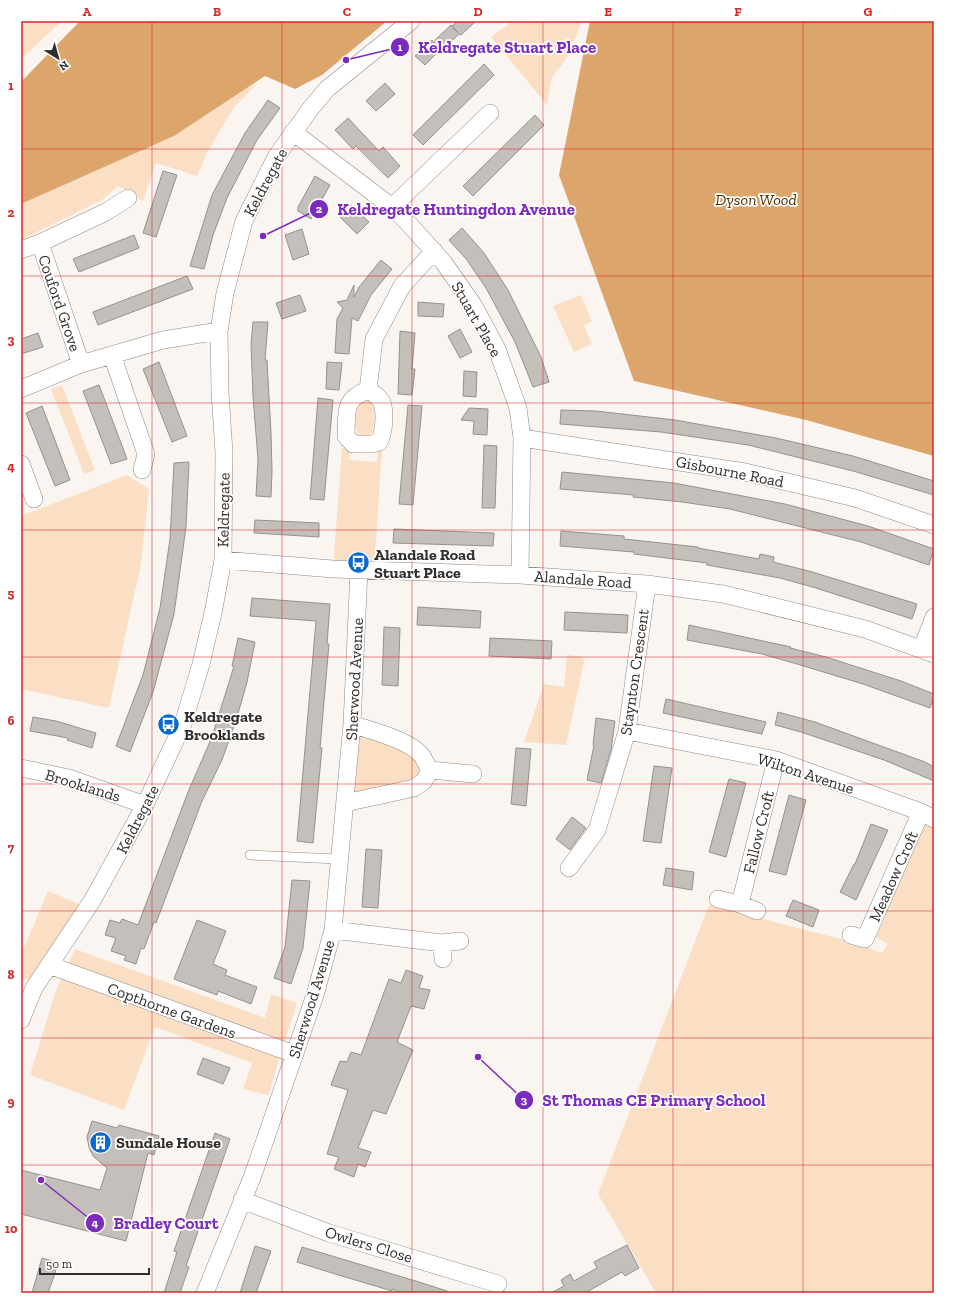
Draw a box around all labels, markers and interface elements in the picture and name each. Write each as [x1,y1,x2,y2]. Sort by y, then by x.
text: A [83,4,92,19]
text: B [213,4,221,19]
text: C [343,4,351,19]
text: D [473,4,483,19]
text: E [604,4,612,19]
text: F [734,4,742,19]
text: G [864,4,873,19]
callout: Keldregate Stuart Place [390,33,604,62]
text: Keldregate Stuart Place [418,37,596,57]
north arrow [38,38,78,78]
text: 1 [398,40,403,54]
text: N [56,58,71,74]
text: 1 [8,78,14,93]
street label: Keldregate [240,145,291,220]
park label: Dyson Wood [715,190,797,209]
callout: Keldregate Huntingdon Avenue [309,194,583,223]
text: Keldregate Huntingdon Avenue [337,199,575,219]
text: 2 [316,202,323,216]
text: 2 [8,205,15,220]
street label: Couford Grove [34,252,85,354]
street label: Stuart Place [447,278,506,360]
text: 3 [8,332,15,347]
street label: Gisbourne Road [674,452,786,491]
text: 4 [7,459,15,474]
street label: Keldregate [213,472,234,548]
place label: Alandale Road Stuart Place [374,545,475,582]
bus stop icon: Alandale Road Stuart Place [346,550,372,576]
street label: Alandale Road [533,567,633,592]
text: 5 [8,586,15,601]
street label: Staynton Crescent [616,607,653,737]
street label: Sherwood Avenue [342,617,367,741]
place label: Keldregate Brooklands [184,707,265,744]
bus stop icon: Keldregate Brooklands [155,712,181,738]
text: 6 [8,713,15,728]
street label: Wilton Avenue [755,749,857,798]
street label: Brooklands [43,765,123,806]
street label: Keldregate [112,782,163,857]
street label: Fallow Croft [739,789,778,876]
street label: Meadow Croft [865,828,922,925]
text: 7 [8,840,15,855]
street label: Sherwood Avenue [284,938,339,1061]
text: 8 [7,967,15,982]
street label: Copthorne Gardens [105,978,239,1043]
callout: St Thomas CE Primary School [514,1086,774,1115]
text: St Thomas CE Primary School [542,1090,766,1110]
text: 3 [521,1093,528,1107]
text: 9 [8,1094,15,1109]
building icon: Sundale House [88,1129,114,1155]
place label: Sundale House [116,1133,221,1152]
callout: Bradley Court [85,1208,227,1237]
text: Bradley Court [114,1213,219,1233]
text: 4 [92,1216,99,1230]
text: 10 [5,1221,18,1236]
street label: Owlers Close [323,1222,415,1267]
scale bar [40,1250,149,1276]
text: 50 m [46,1257,73,1271]

